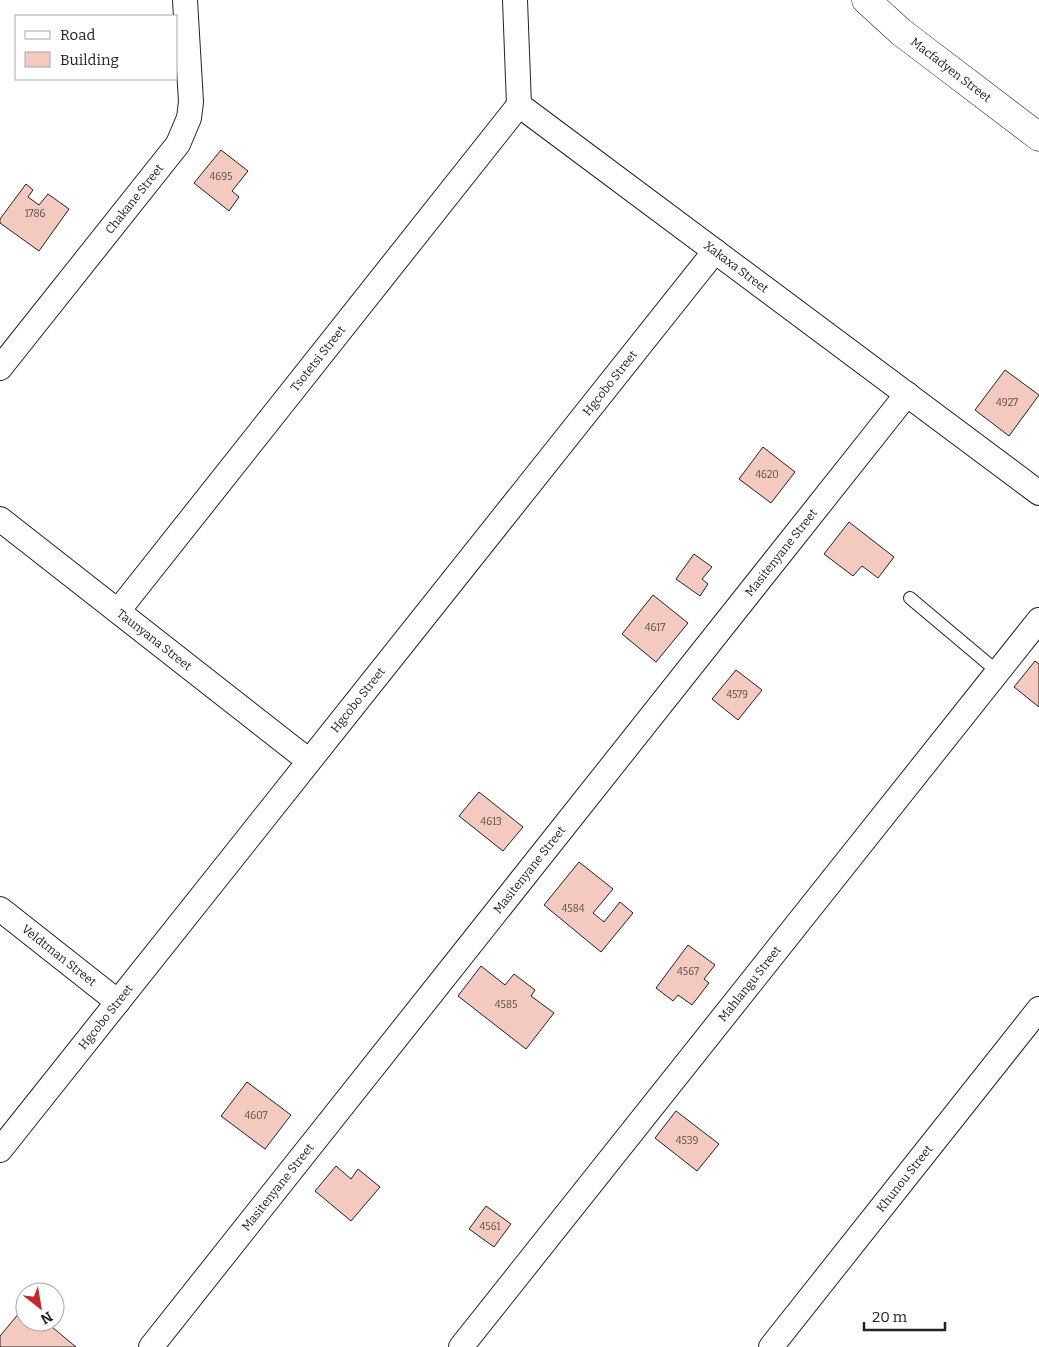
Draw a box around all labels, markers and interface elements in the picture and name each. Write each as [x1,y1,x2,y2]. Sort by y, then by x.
legend [15,15,178,80]
text: Road [60,26,95,44]
street label: Macfadyen Street [908,35,994,105]
text: Building [60,51,119,69]
street label: Chakane Street [102,161,167,237]
house number: 4695 [210,171,232,183]
house number: 1786 [25,208,45,220]
street label: Xakaxa Street [701,239,772,296]
street label: Tsotetsi Street [288,322,349,394]
street label: Hgcobo Street [580,347,640,418]
house number: 4927 [996,397,1018,409]
house number: 4620 [755,469,779,481]
street label: Masitenyane Street [742,506,821,599]
street label: Taunyana Street [114,606,195,674]
house number: 4617 [645,622,665,634]
street label: Hgcobo Street [328,664,388,735]
house number: 4579 [726,689,748,701]
house number: 4613 [480,816,502,828]
street label: Masitenyane Street [491,823,569,916]
house number: 4584 [561,903,585,915]
street label: Veldtman Street [19,922,99,989]
street label: Mahlangu Street [715,943,784,1024]
house number: 4567 [677,966,699,978]
street label: Hgcobo Street [76,981,136,1052]
house number: 4585 [495,999,517,1011]
house number: 4607 [244,1110,268,1122]
house number: 4539 [676,1135,698,1147]
street label: Masitenyane Street [239,1140,317,1234]
street label: Khunou Street [874,1142,936,1215]
house number: 4561 [480,1221,501,1233]
north arrow [15,1282,65,1332]
scale bar [864,1300,945,1332]
text: N [37,1308,55,1328]
text: 20 m [872,1308,908,1326]

